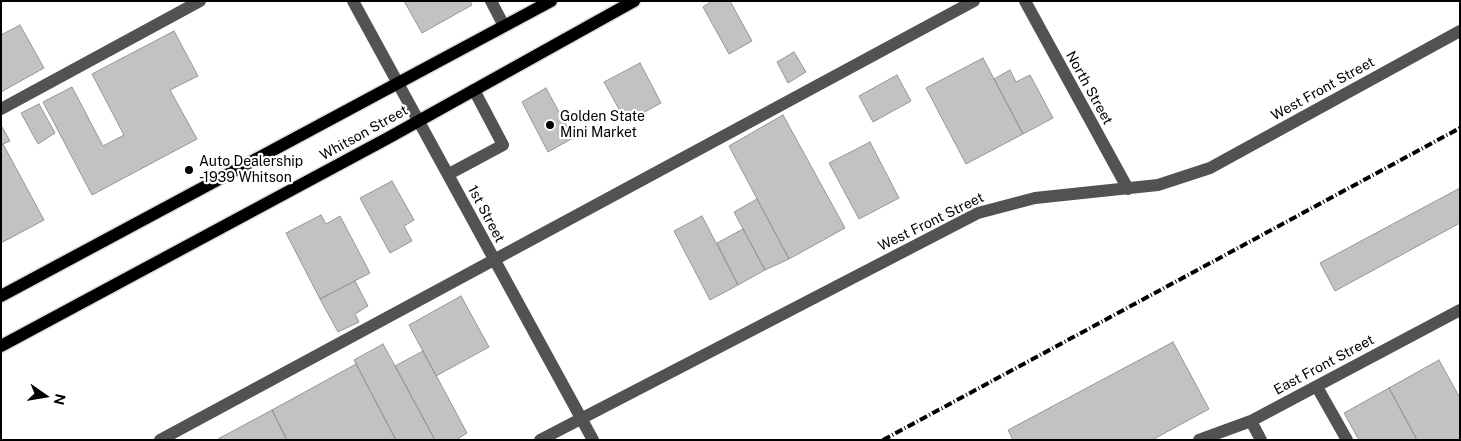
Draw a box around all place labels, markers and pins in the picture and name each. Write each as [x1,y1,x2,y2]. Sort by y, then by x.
place label: Golden State Mini Market [560,109,645,142]
marker: Golden State Mini Market [544,119,556,131]
place label: Auto Dealership -1939 Whitson [199,154,303,186]
marker: Auto Dealership -1939 Whitson [183,164,195,176]

